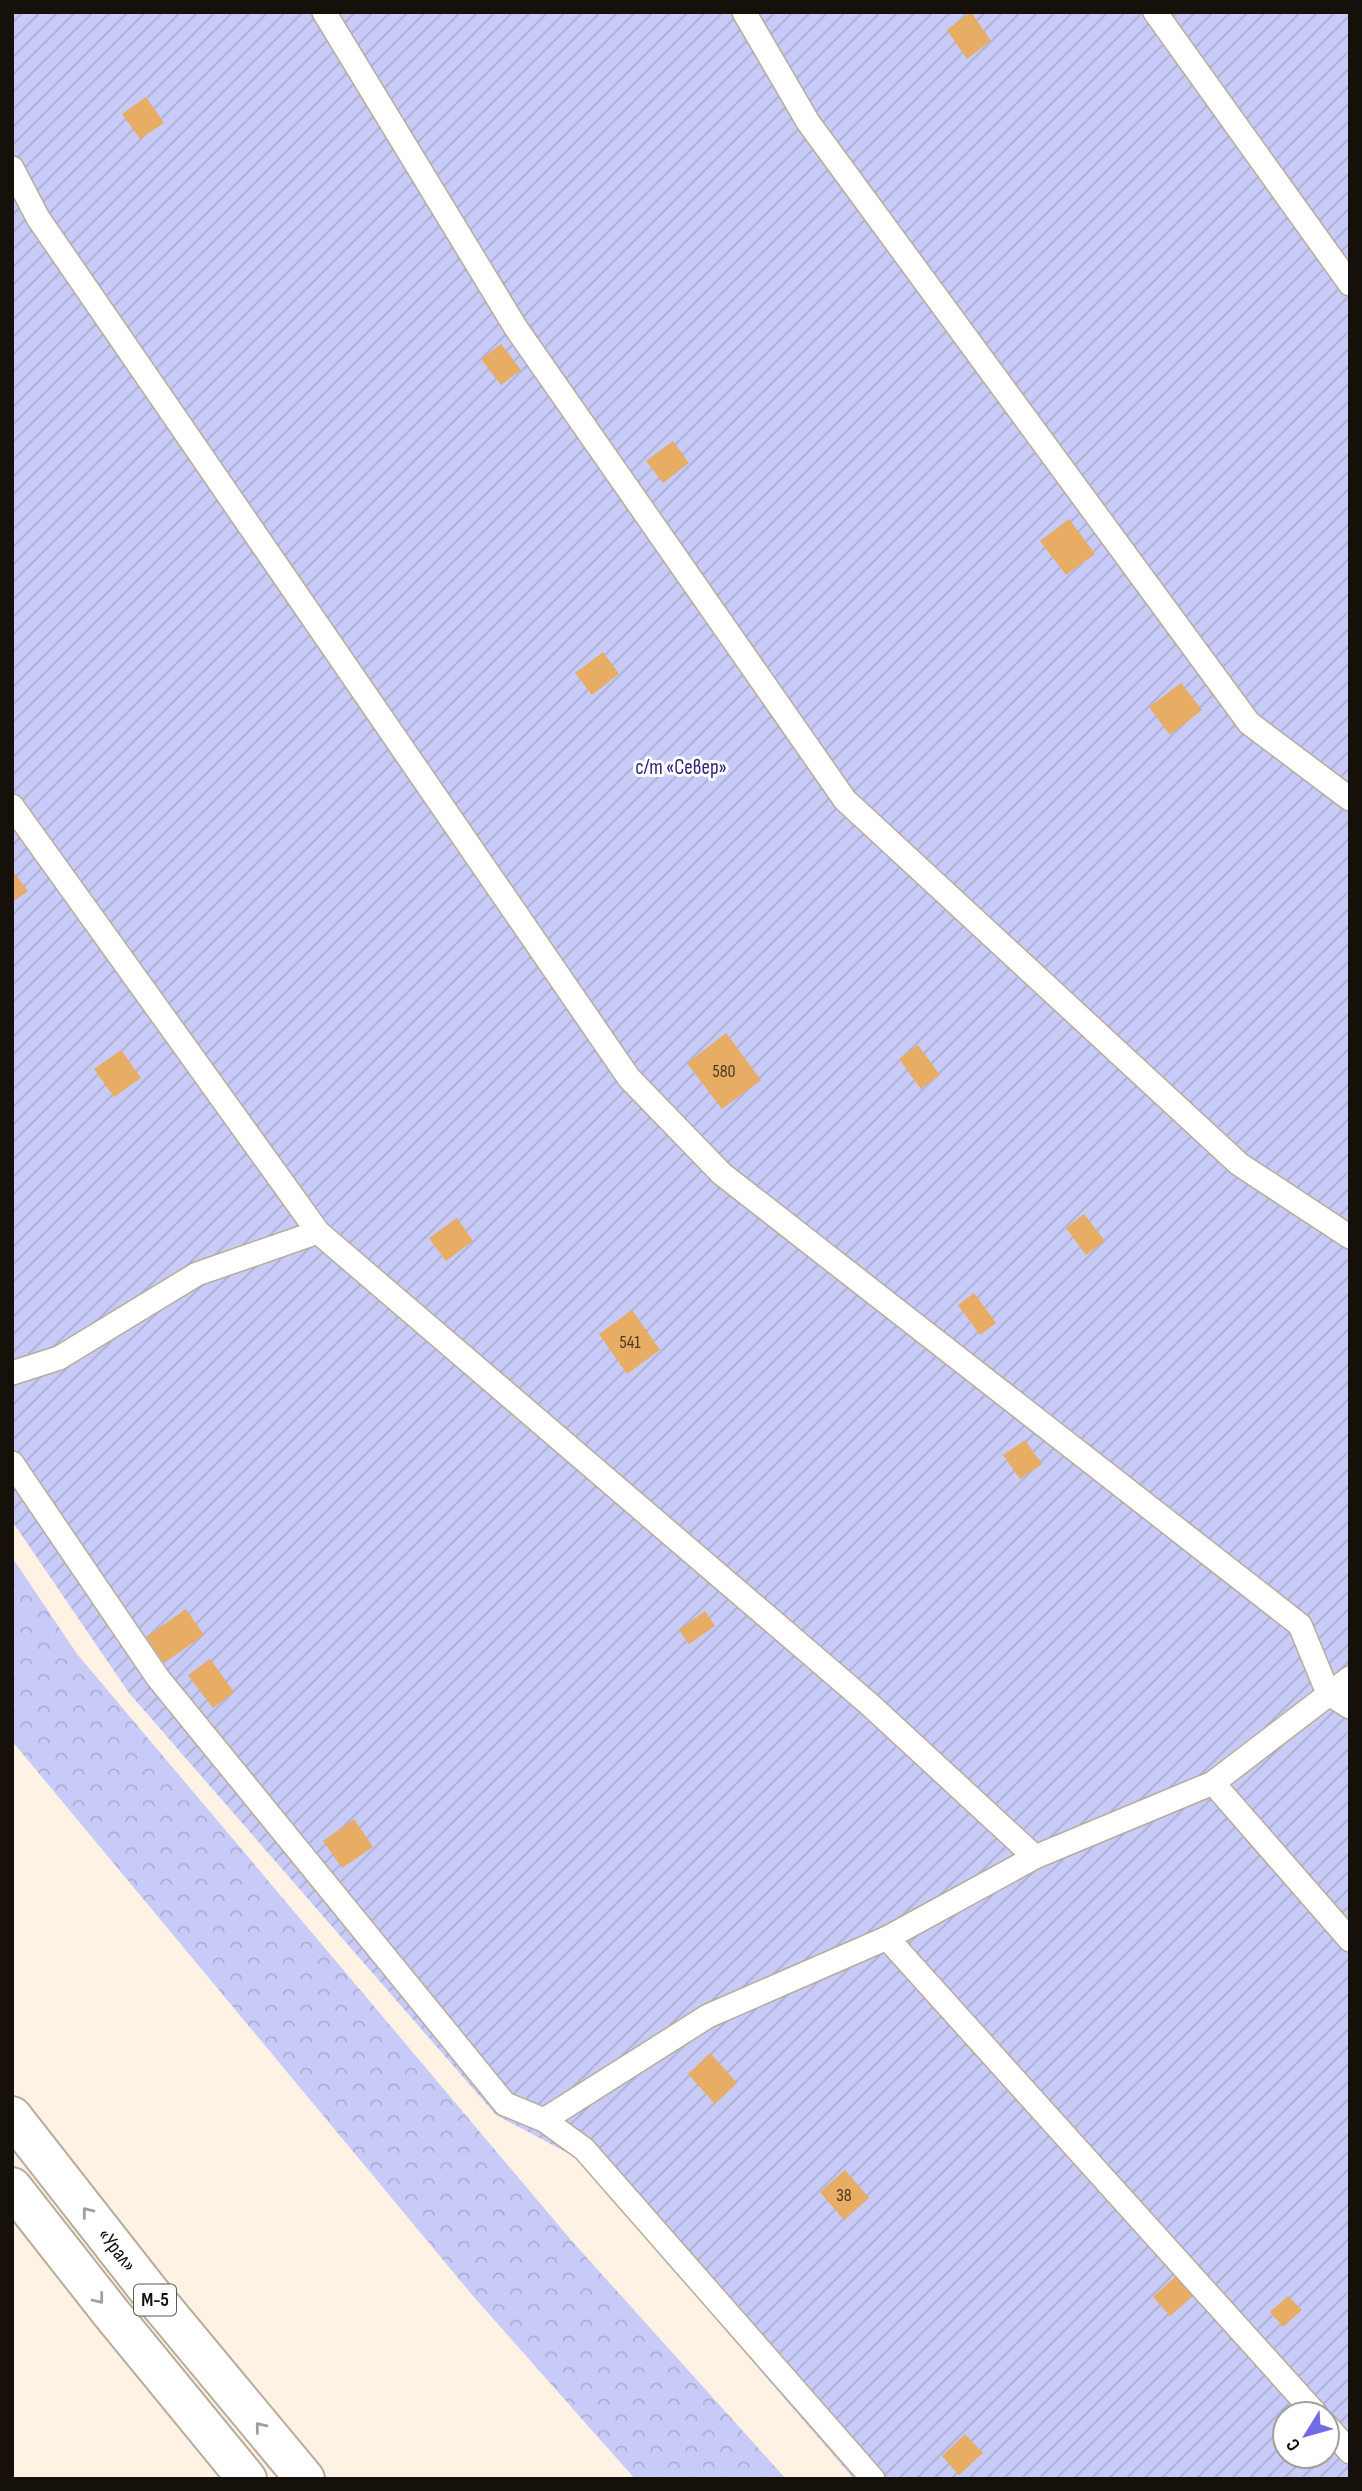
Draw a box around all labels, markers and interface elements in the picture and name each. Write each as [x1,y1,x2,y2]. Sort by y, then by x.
park label: с/т «Север» [635,755,727,780]
house number: 580 [712,1061,736,1082]
house number: 541 [619,1332,641,1353]
house number: 38 [836,2185,852,2206]
one-way arrow [82,2207,95,2219]
street label: «Урал» [92,2223,142,2277]
road number: М-5 [134,2284,176,2316]
one-way arrow [91,2291,104,2303]
north arrow [1271,2400,1341,2470]
one-way arrow [256,2422,268,2435]
text: С [1281,2433,1306,2455]

